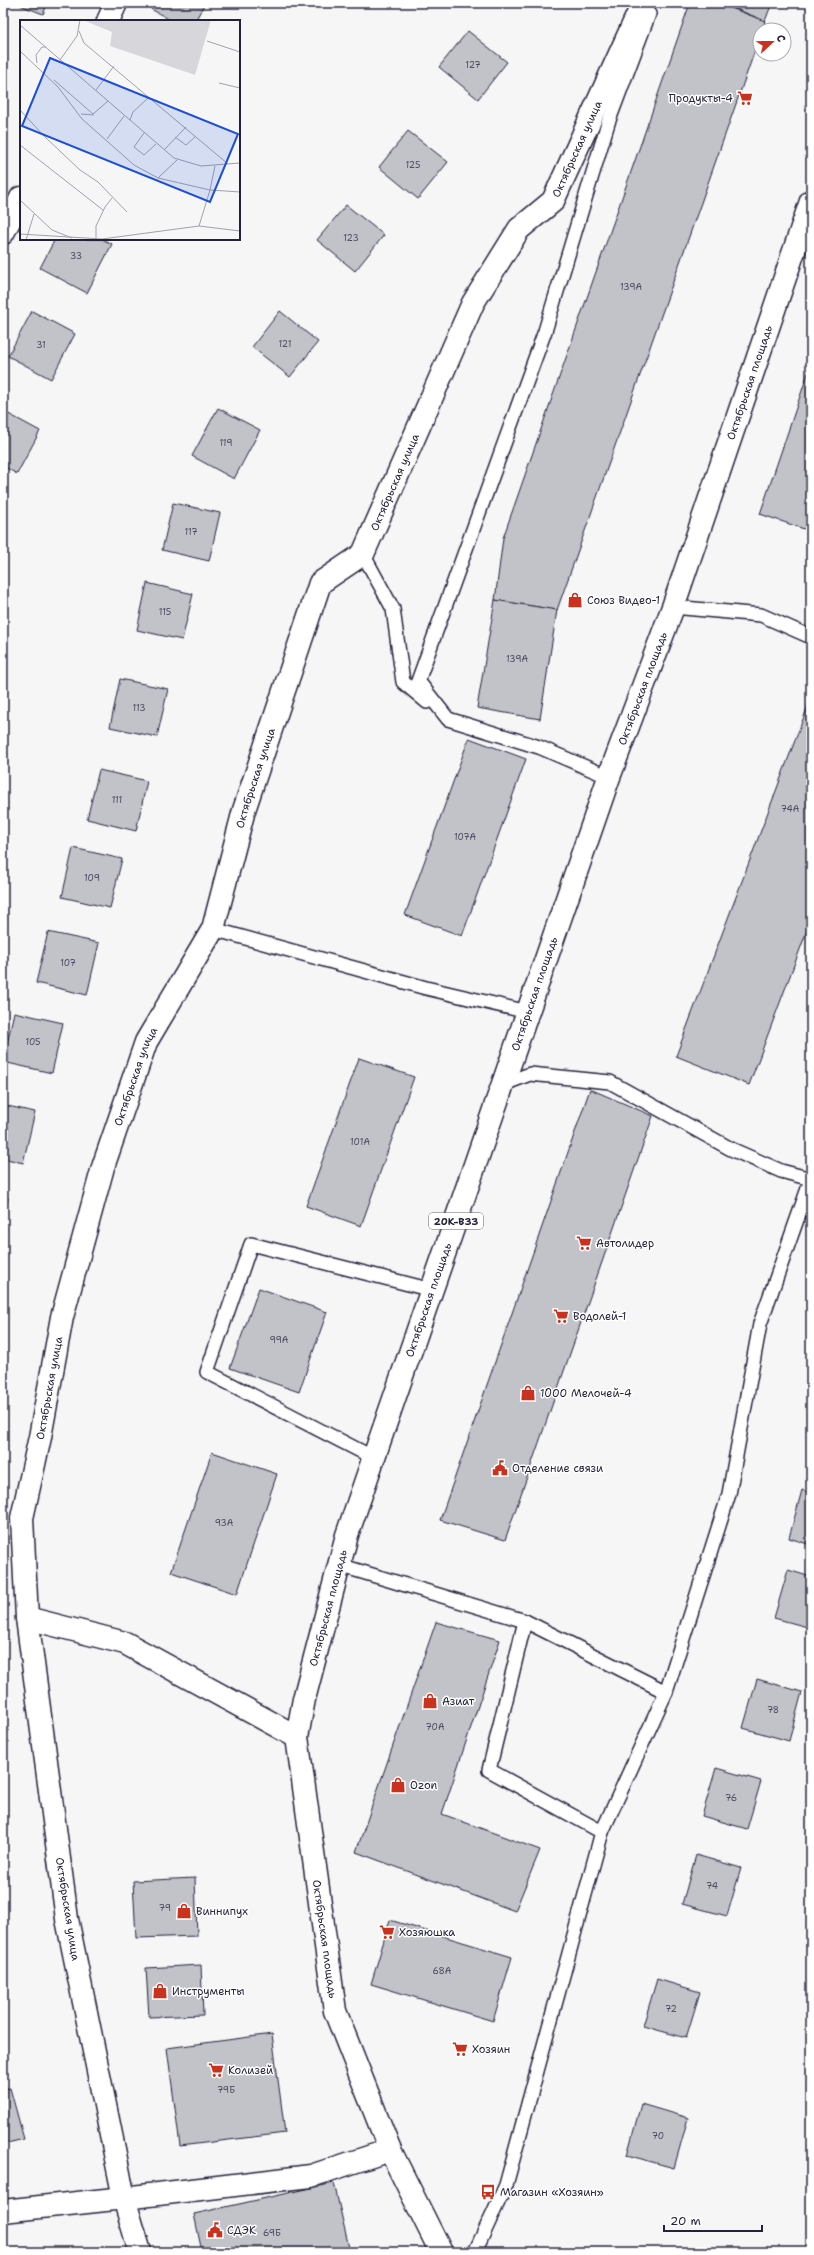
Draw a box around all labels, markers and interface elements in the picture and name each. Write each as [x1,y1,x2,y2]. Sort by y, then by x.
inset map [20,20,240,240]
north arrow [752,22,792,62]
text: С [773,32,789,45]
house number: 127 [465,59,481,71]
supermarket icon: Продукты-4 [736,89,754,107]
place label: Продукты-4 [669,91,733,106]
street label: Октябрьская улица [549,98,606,200]
house number: 125 [406,159,420,171]
house number: 123 [343,232,359,244]
house number: 33 [70,250,82,262]
house number: 139А [620,281,642,293]
street label: Октябрьская площадь [723,323,776,442]
house number: 121 [279,338,291,350]
house number: 31 [36,339,46,351]
street label: Октябрьская улица [367,431,423,533]
house number: 119 [219,437,233,449]
house number: 117 [184,526,198,538]
shop icon: Союз Видео-1 [566,591,584,609]
place label: Союз Видео-1 [587,593,660,608]
house number: 115 [159,606,171,618]
street label: Октябрьская площадь [615,629,671,747]
house number: 139А [506,653,528,665]
house number: 113 [132,702,146,714]
street label: Октябрьская улица [233,726,279,830]
house number: 111 [112,794,122,806]
house number: 74А [781,803,800,815]
house number: 107А [454,831,477,843]
house number: 109 [84,872,100,884]
street label: Октябрьская площадь [508,934,561,1053]
house number: 107 [60,957,76,969]
street label: Октябрьская улица [111,1024,161,1128]
house number: 105 [25,1036,41,1048]
house number: 101А [350,1136,370,1148]
road number: 20К-В33 [429,1213,483,1229]
supermarket icon: Автолидер [575,1234,593,1252]
place label: Автолидер [596,1236,654,1251]
street label: Октябрьская площадь [402,1241,456,1359]
supermarket icon: Водолей-1 [552,1307,570,1325]
place label: Водолей-1 [573,1309,626,1324]
house number: 99А [270,1334,289,1346]
street label: Октябрьская улица [33,1335,66,1441]
shop icon: 1000 Мелочей-4 [519,1384,537,1402]
place label: 1000 Мелочей-4 [540,1386,632,1401]
public building icon: Отделение связи [491,1459,509,1477]
place label: Отделение связи [512,1461,603,1476]
house number: 93А [215,1517,234,1529]
street label: Октябрьская площадь [306,1548,351,1668]
shop icon: Азиат [421,1692,439,1710]
place label: Азиат [442,1694,475,1709]
house number: 78 [767,1704,779,1716]
house number: 70А [426,1721,445,1733]
shop icon: Ozon [389,1776,407,1794]
place label: Ozon [410,1778,438,1793]
house number: 76 [725,1792,737,1804]
street label: Октябрьская улица [52,1856,83,1962]
street label: Октябрьская площадь [309,1879,340,2000]
house number: 74 [706,1880,718,1892]
house number: 79 [159,1902,171,1914]
shop icon: Виннипух [175,1902,193,1920]
place label: Виннипух [196,1904,248,1919]
supermarket icon: Хозяюшка [378,1923,396,1941]
place label: Хозяюшка [399,1925,455,1940]
house number: 68А [433,1965,452,1977]
shop icon: Инструменты [151,1982,169,2000]
place label: Инструменты [172,1984,244,1999]
house number: 72 [665,2003,677,2015]
supermarket icon: Хозяин [451,2040,469,2058]
place label: Хозяин [472,2042,510,2057]
supermarket icon: Колизей [207,2061,225,2079]
place label: Колизей [228,2063,273,2078]
house number: 79Б [217,2084,235,2096]
house number: 70 [652,2130,664,2142]
bus stop icon: Магазин «Хозяин» [479,2183,497,2201]
place label: Магазин «Хозяин» [500,2185,604,2200]
scale bar [664,2207,762,2233]
text: 20 m [670,2213,701,2229]
public building icon: СДЭК [206,2221,224,2239]
place label: СДЭК [227,2223,256,2238]
house number: 69Б [263,2227,281,2239]

